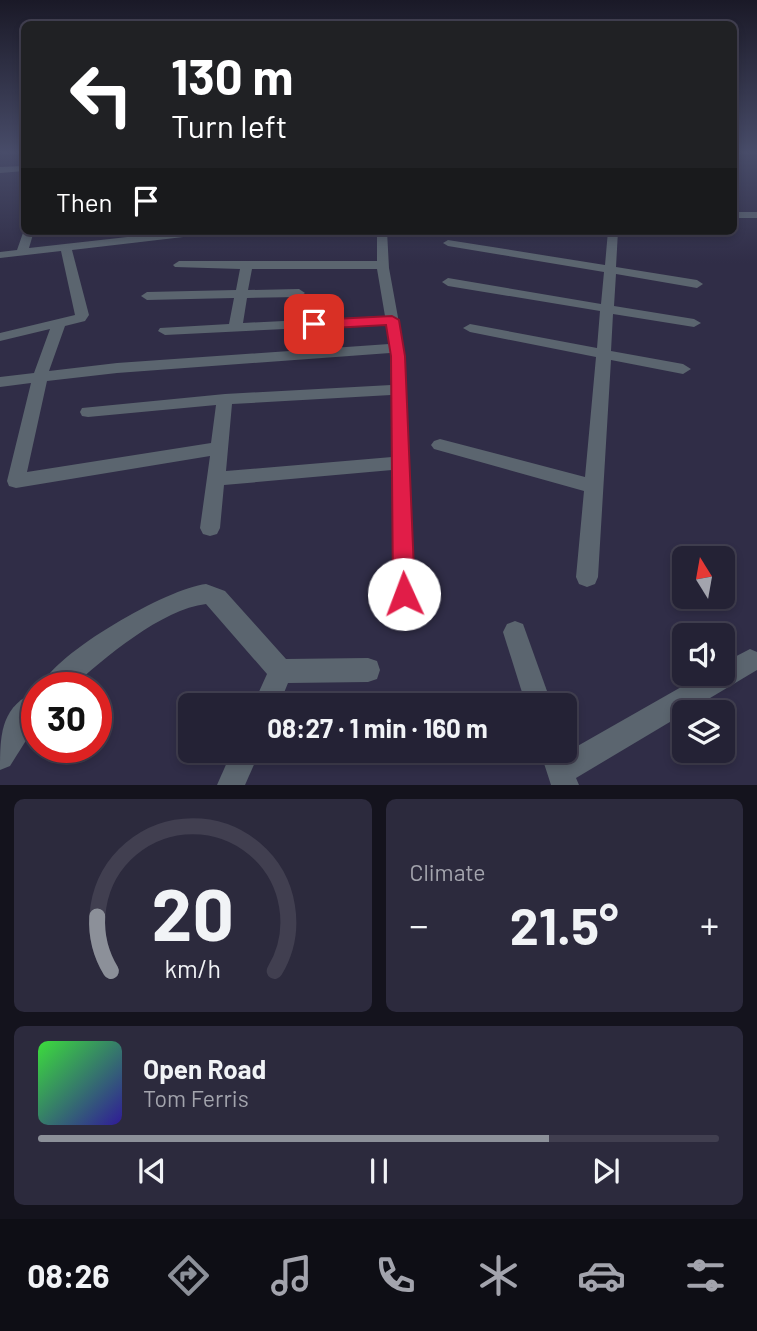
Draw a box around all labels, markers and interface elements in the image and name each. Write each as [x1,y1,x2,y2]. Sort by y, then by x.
text: 130 m [171,46,293,105]
icon: left [56,49,147,140]
text: Turn left [171,106,288,144]
icon: arrive [127,182,165,220]
text: Then [56,186,113,217]
pin [284,294,344,354]
icon: arrive [295,305,333,343]
north arrow [672,546,735,609]
map controls [672,546,735,763]
position arrow [367,557,441,631]
button: sound [672,623,735,686]
speed limit sign: 30 [21,672,112,763]
button: layers [672,700,735,763]
text: 08:27 · 1 min · 160 m [267,712,488,743]
text: Climate [410,858,486,886]
text: 20 [152,869,234,957]
text: 21.5° [510,893,619,955]
text: − [410,901,429,947]
text: + [700,901,719,947]
text: km/h [164,953,221,983]
text: Open Road [143,1053,266,1084]
text: Tom Ferris [143,1084,249,1112]
icon: previous [133,1152,171,1190]
icon: pause [360,1152,398,1190]
icon: next [587,1152,625,1190]
icon: directions [164,1251,213,1300]
icon: music [267,1251,316,1300]
icon: phone [371,1251,420,1300]
icon: climate [474,1251,523,1300]
icon: car [577,1251,626,1300]
icon: filters [681,1251,730,1300]
text: 08:26 [27,1256,110,1294]

